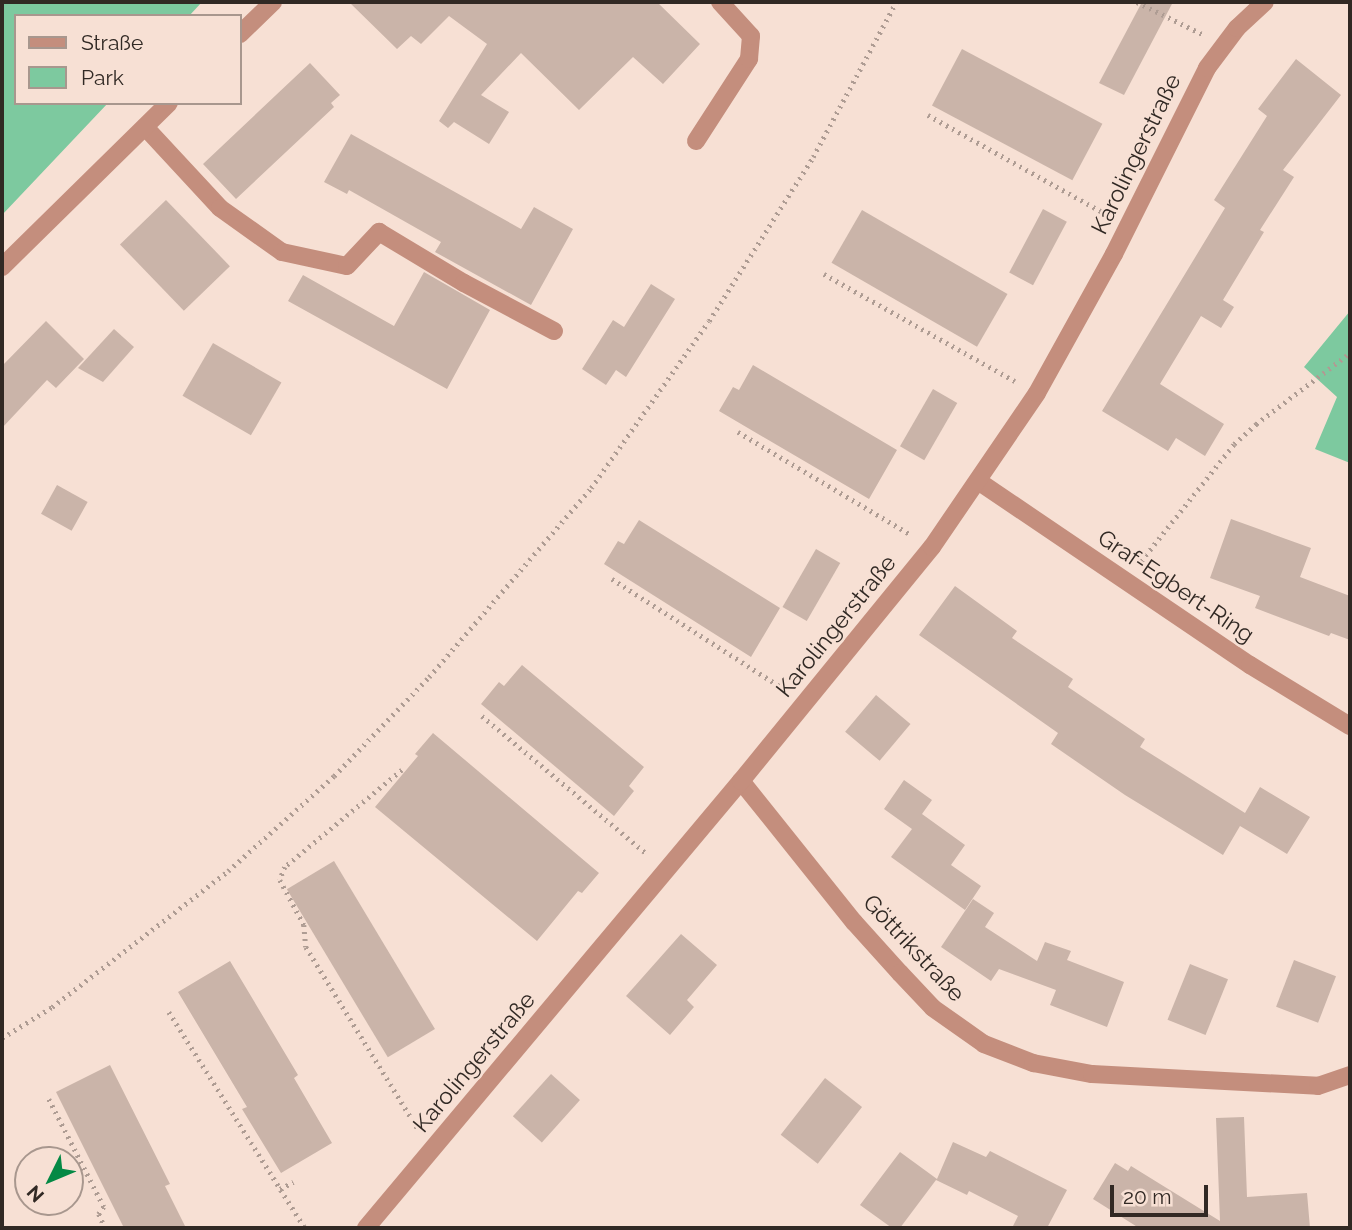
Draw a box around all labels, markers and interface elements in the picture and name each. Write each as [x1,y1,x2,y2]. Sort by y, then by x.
legend [14,14,242,105]
text: Straße [81,30,143,55]
text: Park [81,65,124,90]
street label: Karolingerstraße [1085,69,1187,239]
street label: Graf-Egbert-Ring [1093,524,1259,648]
street label: Karolingerstraße [770,549,902,703]
street label: Göttrikstraße [857,889,971,1007]
street label: Karolingerstraße [407,986,541,1138]
north arrow [14,1146,84,1216]
scale bar [1114,1170,1212,1214]
text: N [22,1181,48,1207]
text: 20 m [1123,1184,1171,1209]

